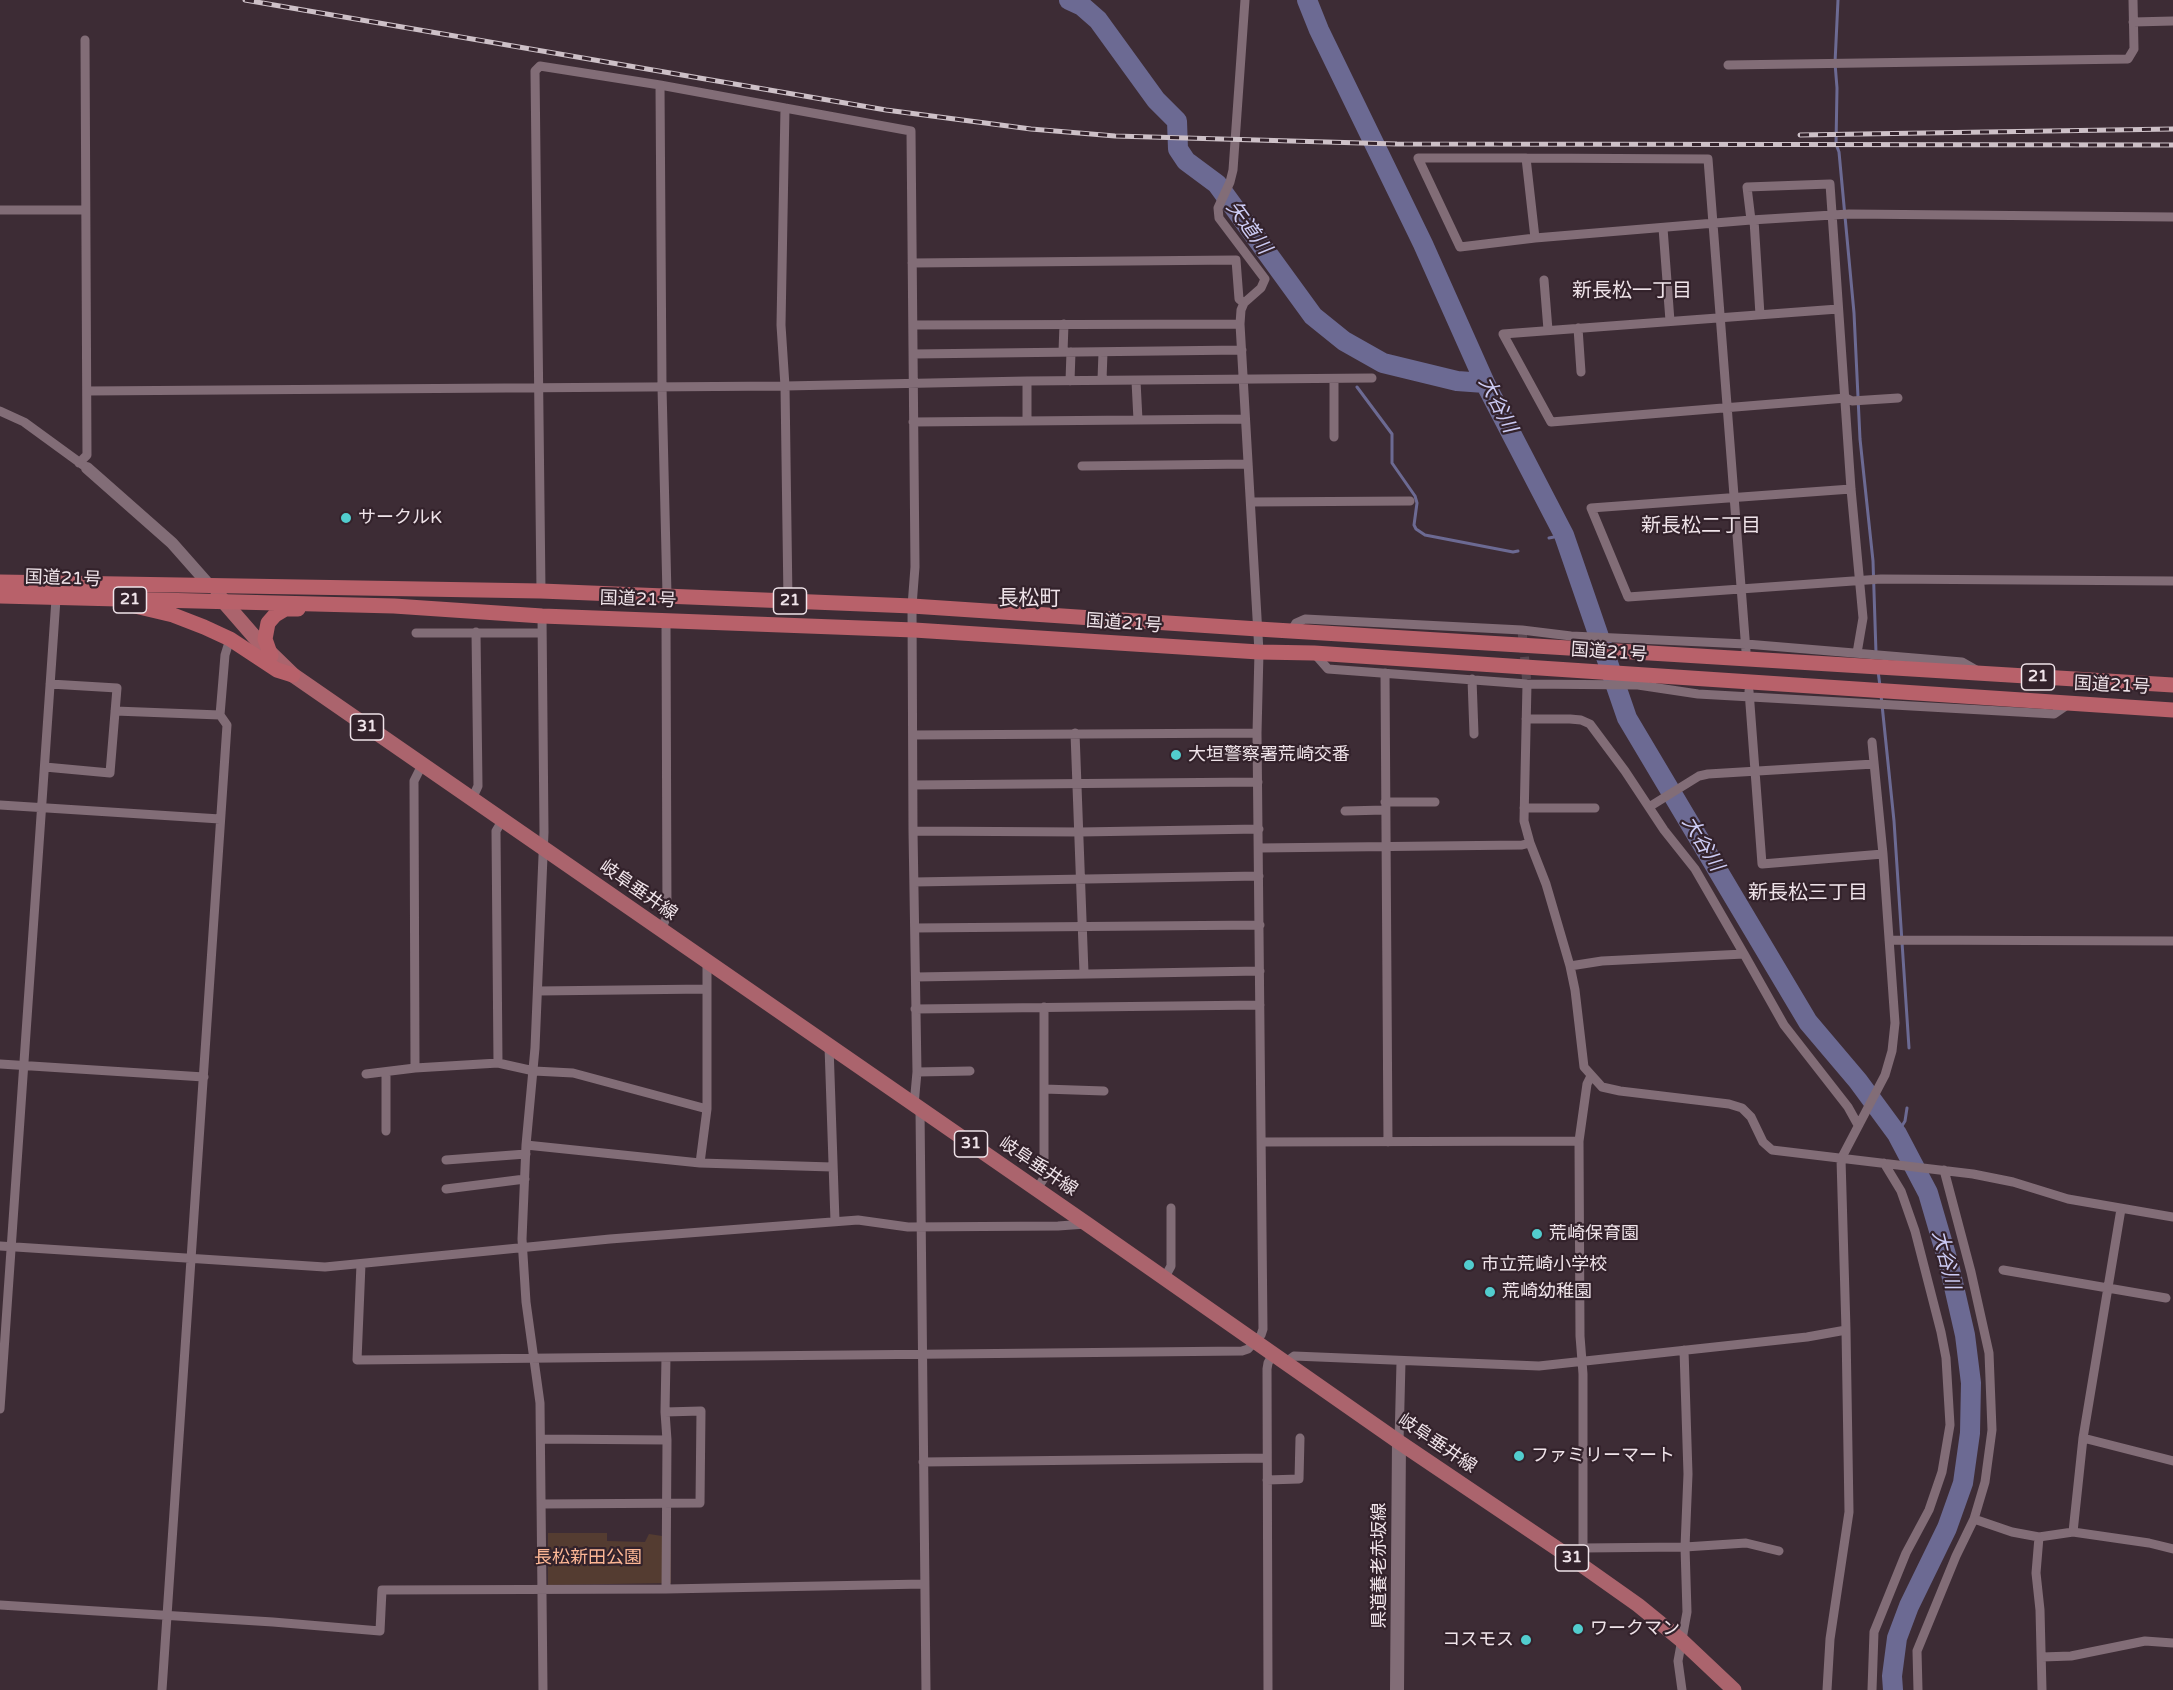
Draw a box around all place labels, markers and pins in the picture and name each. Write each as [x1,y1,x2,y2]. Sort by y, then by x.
place label: サークルK [358,507,442,529]
marker: サークルK [339,511,353,525]
place label: 大垣警察署荒崎交番 [1188,744,1350,766]
marker: 大垣警察署荒崎交番 [1169,748,1183,762]
place label: 荒崎保育園 [1549,1223,1639,1245]
marker: 荒崎保育園 [1530,1227,1544,1241]
place label: 市立荒崎小学校 [1481,1254,1607,1276]
marker: 市立荒崎小学校 [1462,1258,1476,1272]
place label: 荒崎幼稚園 [1502,1281,1592,1303]
marker: 荒崎幼稚園 [1483,1285,1497,1299]
place label: ファミリーマート [1531,1445,1675,1467]
marker: ファミリーマート [1512,1449,1526,1463]
place label: ワークマン [1590,1618,1680,1640]
marker: ワークマン [1571,1622,1585,1636]
place label: コスモス [1442,1629,1514,1651]
marker: コスモス [1519,1633,1533,1647]

